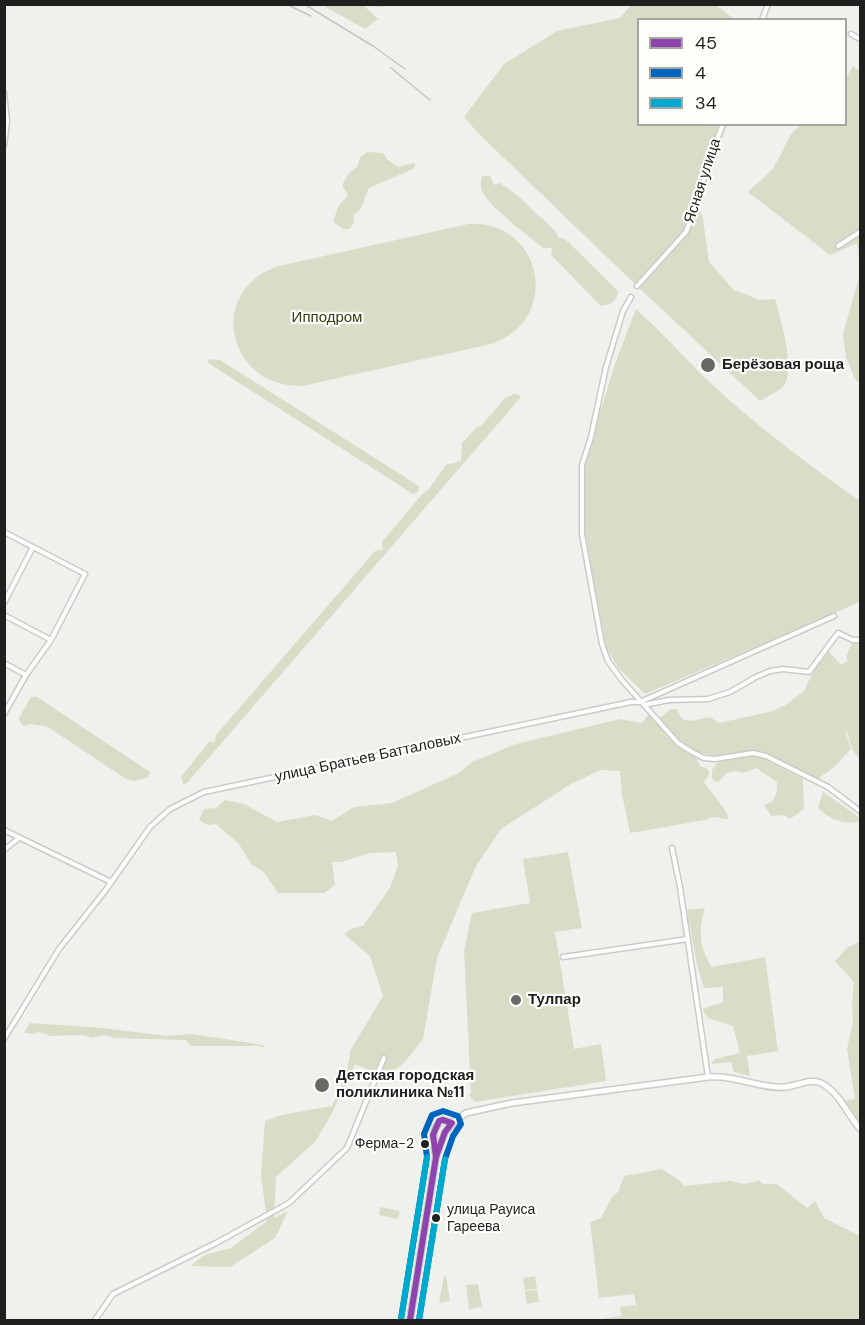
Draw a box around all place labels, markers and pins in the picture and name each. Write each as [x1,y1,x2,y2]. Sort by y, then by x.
marker: Берёзовая роща [699,356,717,374]
place label: Берёзовая роща [722,356,844,374]
place label: Тулпар [528,991,581,1009]
marker: Тулпар [509,993,523,1007]
place label: Детская городская поликлиника №11 [336,1067,474,1102]
marker: Детская городская поликлиника №11 [313,1076,331,1094]
place label: Ферма-2 [355,1136,414,1152]
marker: Ферма-2 [419,1138,431,1150]
place label: улица Рауиса Гареева [447,1202,535,1234]
marker: улица Рауиса Гареева [430,1212,442,1224]

